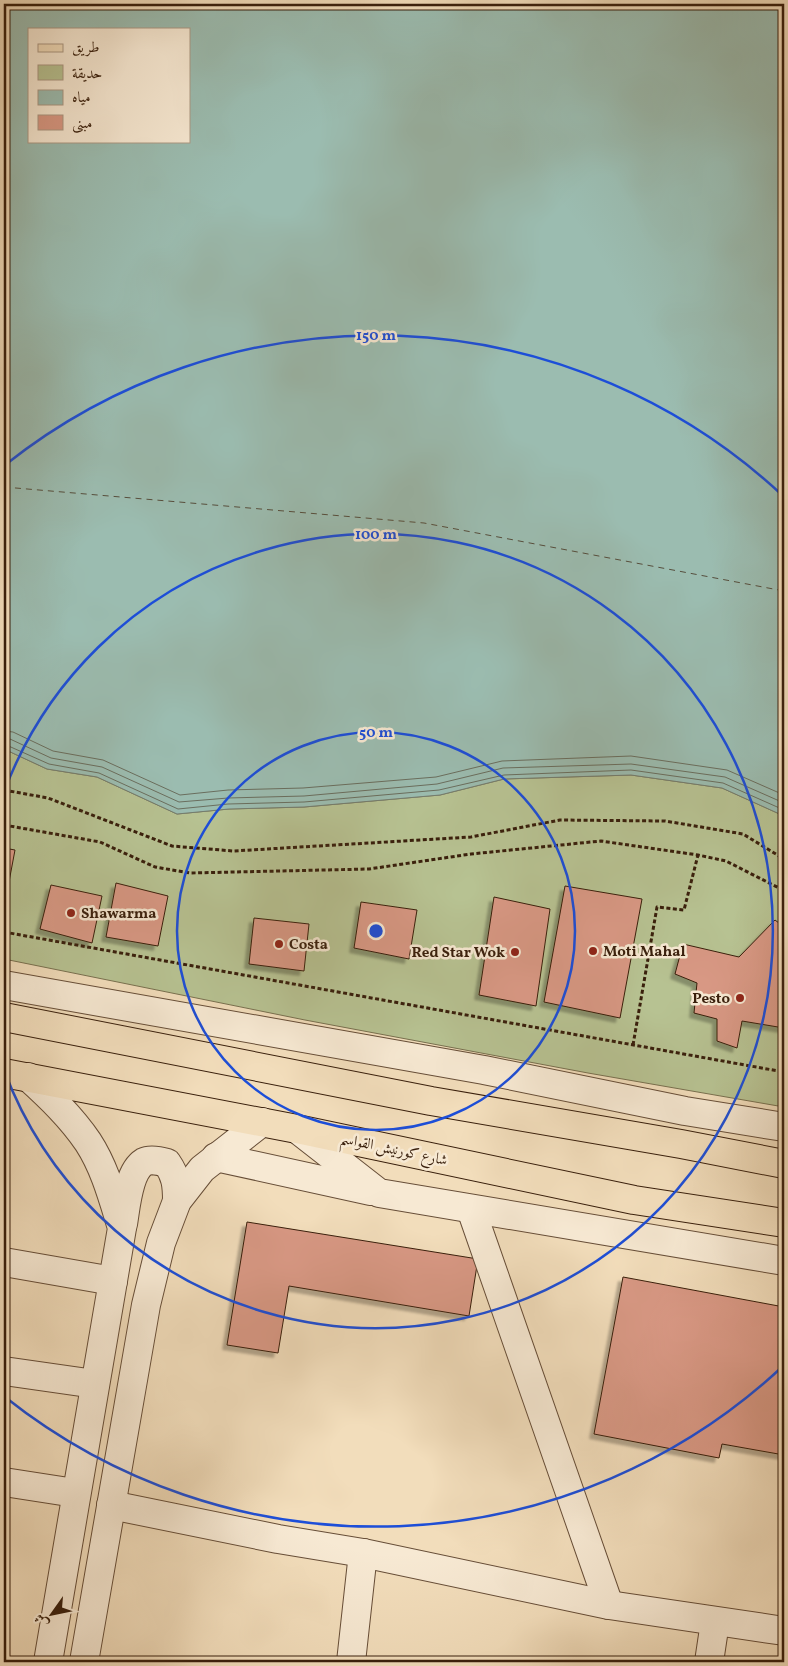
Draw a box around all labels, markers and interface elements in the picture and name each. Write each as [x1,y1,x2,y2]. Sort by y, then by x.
legend [28,28,190,142]
text: طريق [72,38,99,59]
text: حديقة [72,64,102,85]
text: مياه [72,88,90,109]
text: مبنى [72,114,92,135]
text: 150 m [356,326,396,347]
text: 100 m [355,525,398,546]
text: 50 m [359,723,393,744]
place label: Shawarma [81,904,157,925]
marker: Shawarma [65,907,77,919]
centre of rings [367,922,385,940]
place label: Costa [289,935,328,956]
marker: Costa [273,938,285,950]
place label: Moti Mahal [603,942,686,963]
place label: Red Star Wok [412,943,505,964]
marker: Moti Mahal [587,945,599,957]
marker: Red Star Wok [509,946,521,958]
place label: Pesto [692,989,730,1010]
marker: Pesto [734,992,746,1004]
street label: شارع كورنيش القواسم [338,1129,449,1175]
north arrow [28,1588,78,1638]
text: ش [31,1609,54,1631]

